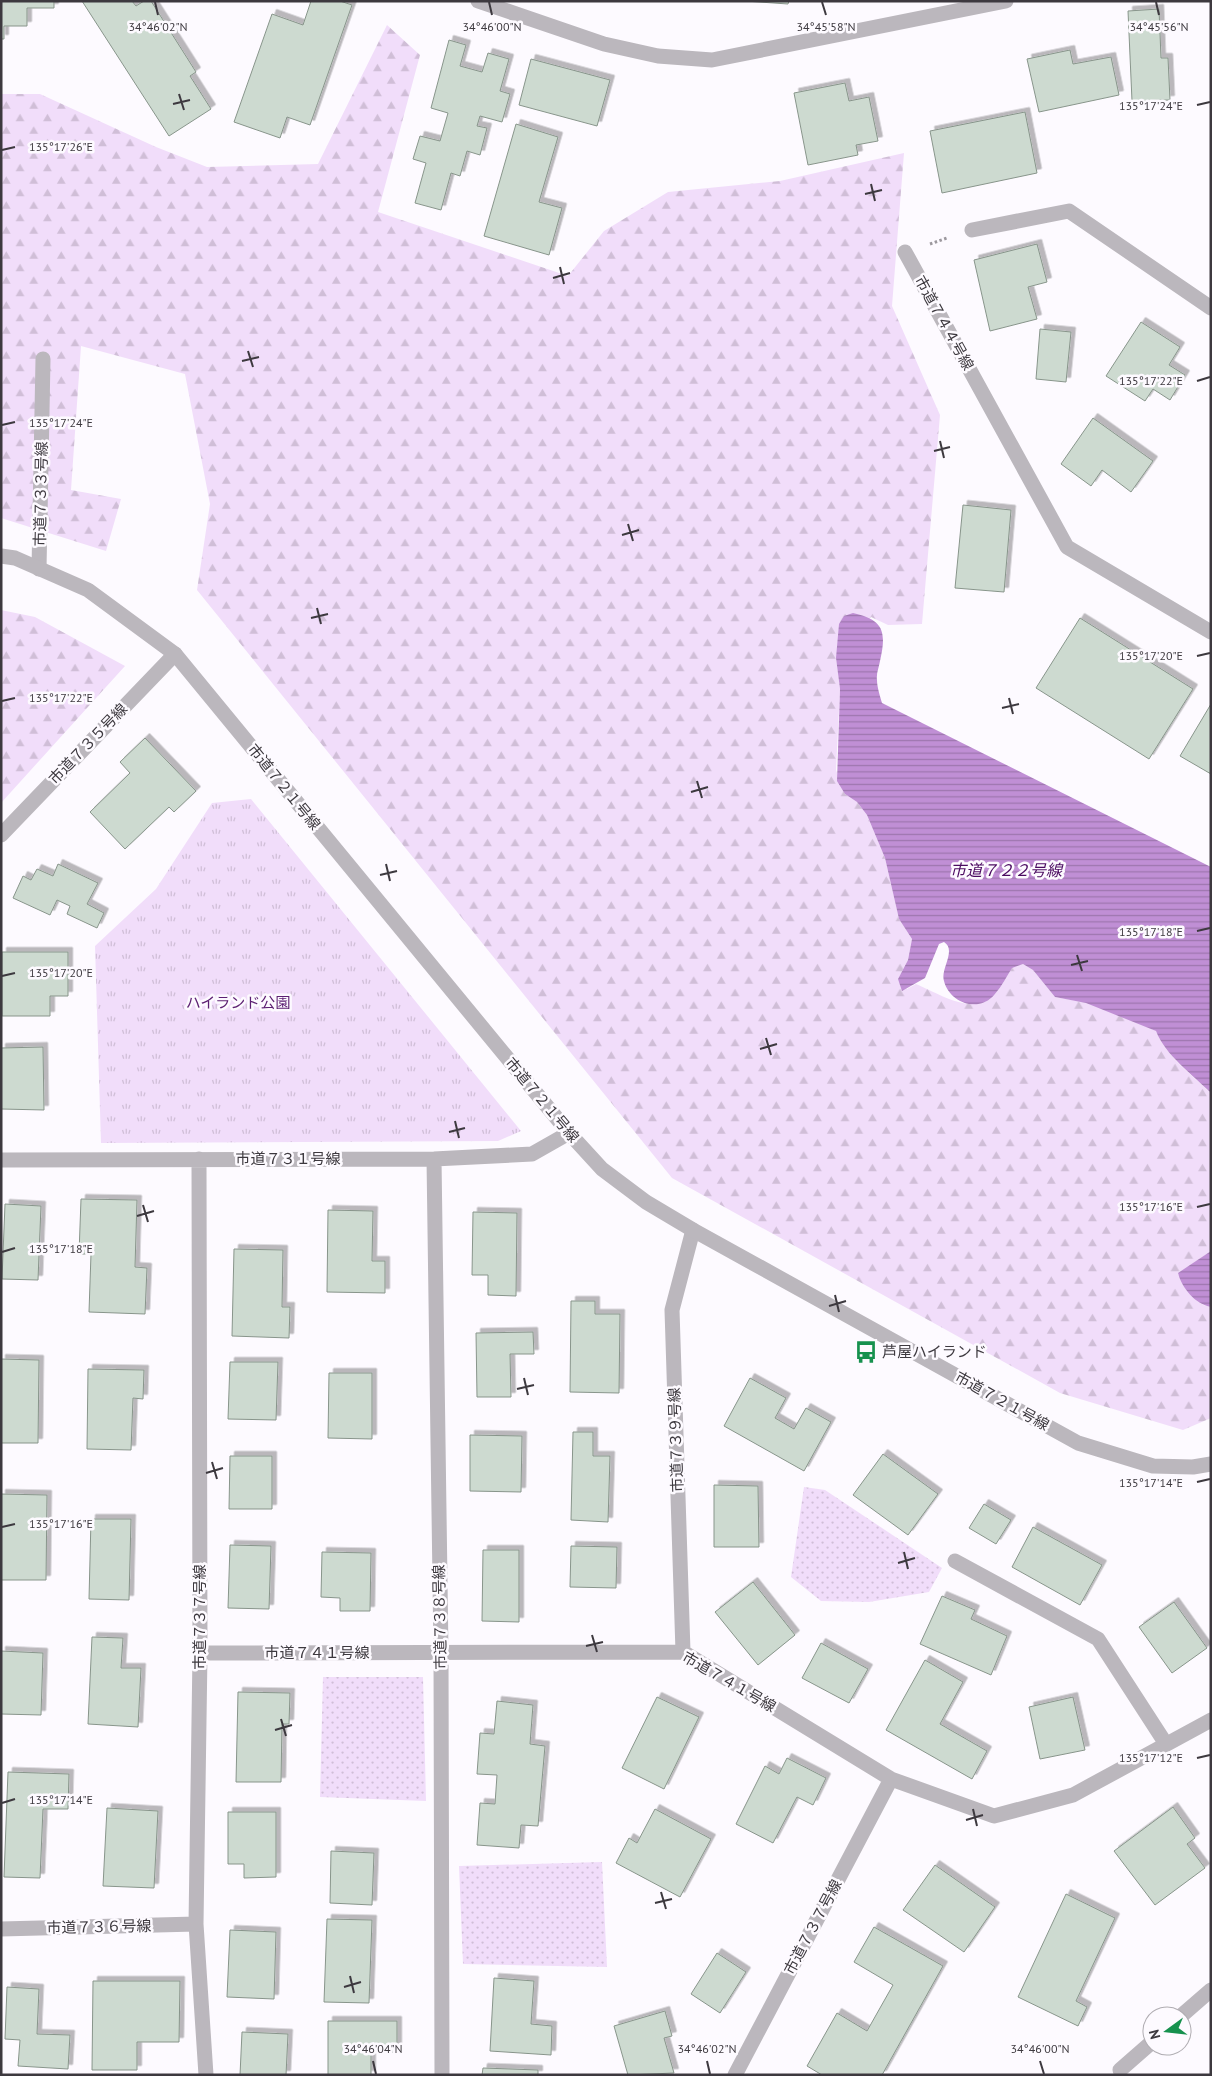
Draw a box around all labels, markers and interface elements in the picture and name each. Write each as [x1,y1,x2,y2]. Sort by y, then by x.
text: 34°46'02"N [128,19,188,34]
text: 34°46'00"N [462,19,522,34]
text: 34°45'58"N [796,19,856,34]
text: 34°45'56"N [1129,19,1189,34]
text: 135°17'24"E [1119,98,1183,113]
text: 135°17'26"E [29,139,93,154]
street label: 市道７４４号線 [911,272,978,373]
text: 135°17'22"E [1119,373,1183,388]
text: 135°17'24"E [29,415,93,430]
street label: 市道７３３号線 [30,441,51,547]
text: 135°17'20"E [1119,648,1183,663]
text: 135°17'22"E [29,690,93,705]
street label: 市道７３５号線 [44,699,131,788]
street label: 市道７２１号線 [244,740,325,833]
water label: 市道７２２号線 [950,860,1064,880]
text: 135°17'18"E [1119,924,1183,939]
text: 135°17'20"E [29,965,93,980]
park label: ハイランド公園 [186,993,290,1012]
street label: 市道７２１号線 [501,1053,583,1146]
street label: 市道７３１号線 [235,1149,341,1168]
text: 135°17'16"E [1119,1199,1183,1214]
text: 135°17'18"E [29,1241,93,1256]
bus stop icon: 芦屋ハイランド [853,1339,879,1365]
place label: 芦屋ハイランド [882,1342,987,1361]
street label: 市道７２１号線 [952,1367,1053,1434]
street label: 市道７３９号線 [664,1387,687,1493]
text: 135°17'14"E [1119,1475,1183,1490]
text: 135°17'16"E [29,1516,93,1531]
street label: 市道７３７号線 [190,1564,209,1670]
street label: 市道７３８号線 [429,1564,450,1670]
street label: 市道７４１号線 [264,1643,370,1662]
street label: 市道７４１号線 [679,1647,779,1716]
text: 135°17'12"E [1119,1750,1183,1765]
text: 135°17'14"E [29,1792,93,1807]
street label: 市道７３７号線 [780,1876,846,1978]
street label: 市道７３６号線 [46,1916,152,1937]
north arrow [1142,2006,1192,2056]
text: N [1145,2028,1164,2041]
text: 34°46'04"N [343,2041,403,2056]
text: 34°46'02"N [677,2041,737,2056]
text: 34°46'00"N [1010,2041,1070,2056]

